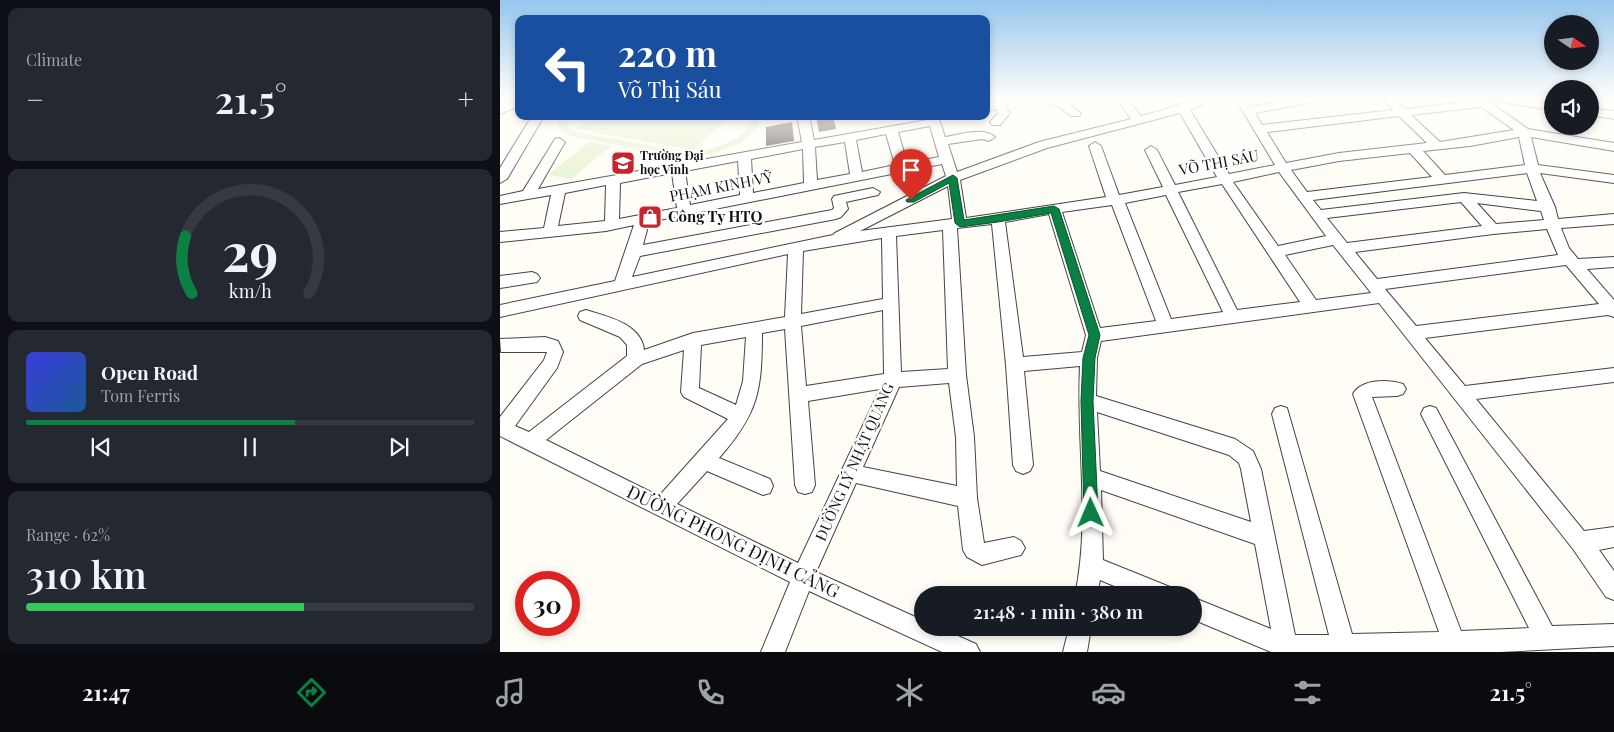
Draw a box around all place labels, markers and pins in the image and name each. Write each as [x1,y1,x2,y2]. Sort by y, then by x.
place label: Trường Đại học Vinh [640,147,704,177]
pin [890,149,932,200]
school or university icon: Trường Đại học Vinh [610,150,636,176]
shop icon: Công Ty HTQ [637,204,663,230]
place label: Công Ty HTQ [668,206,762,226]

